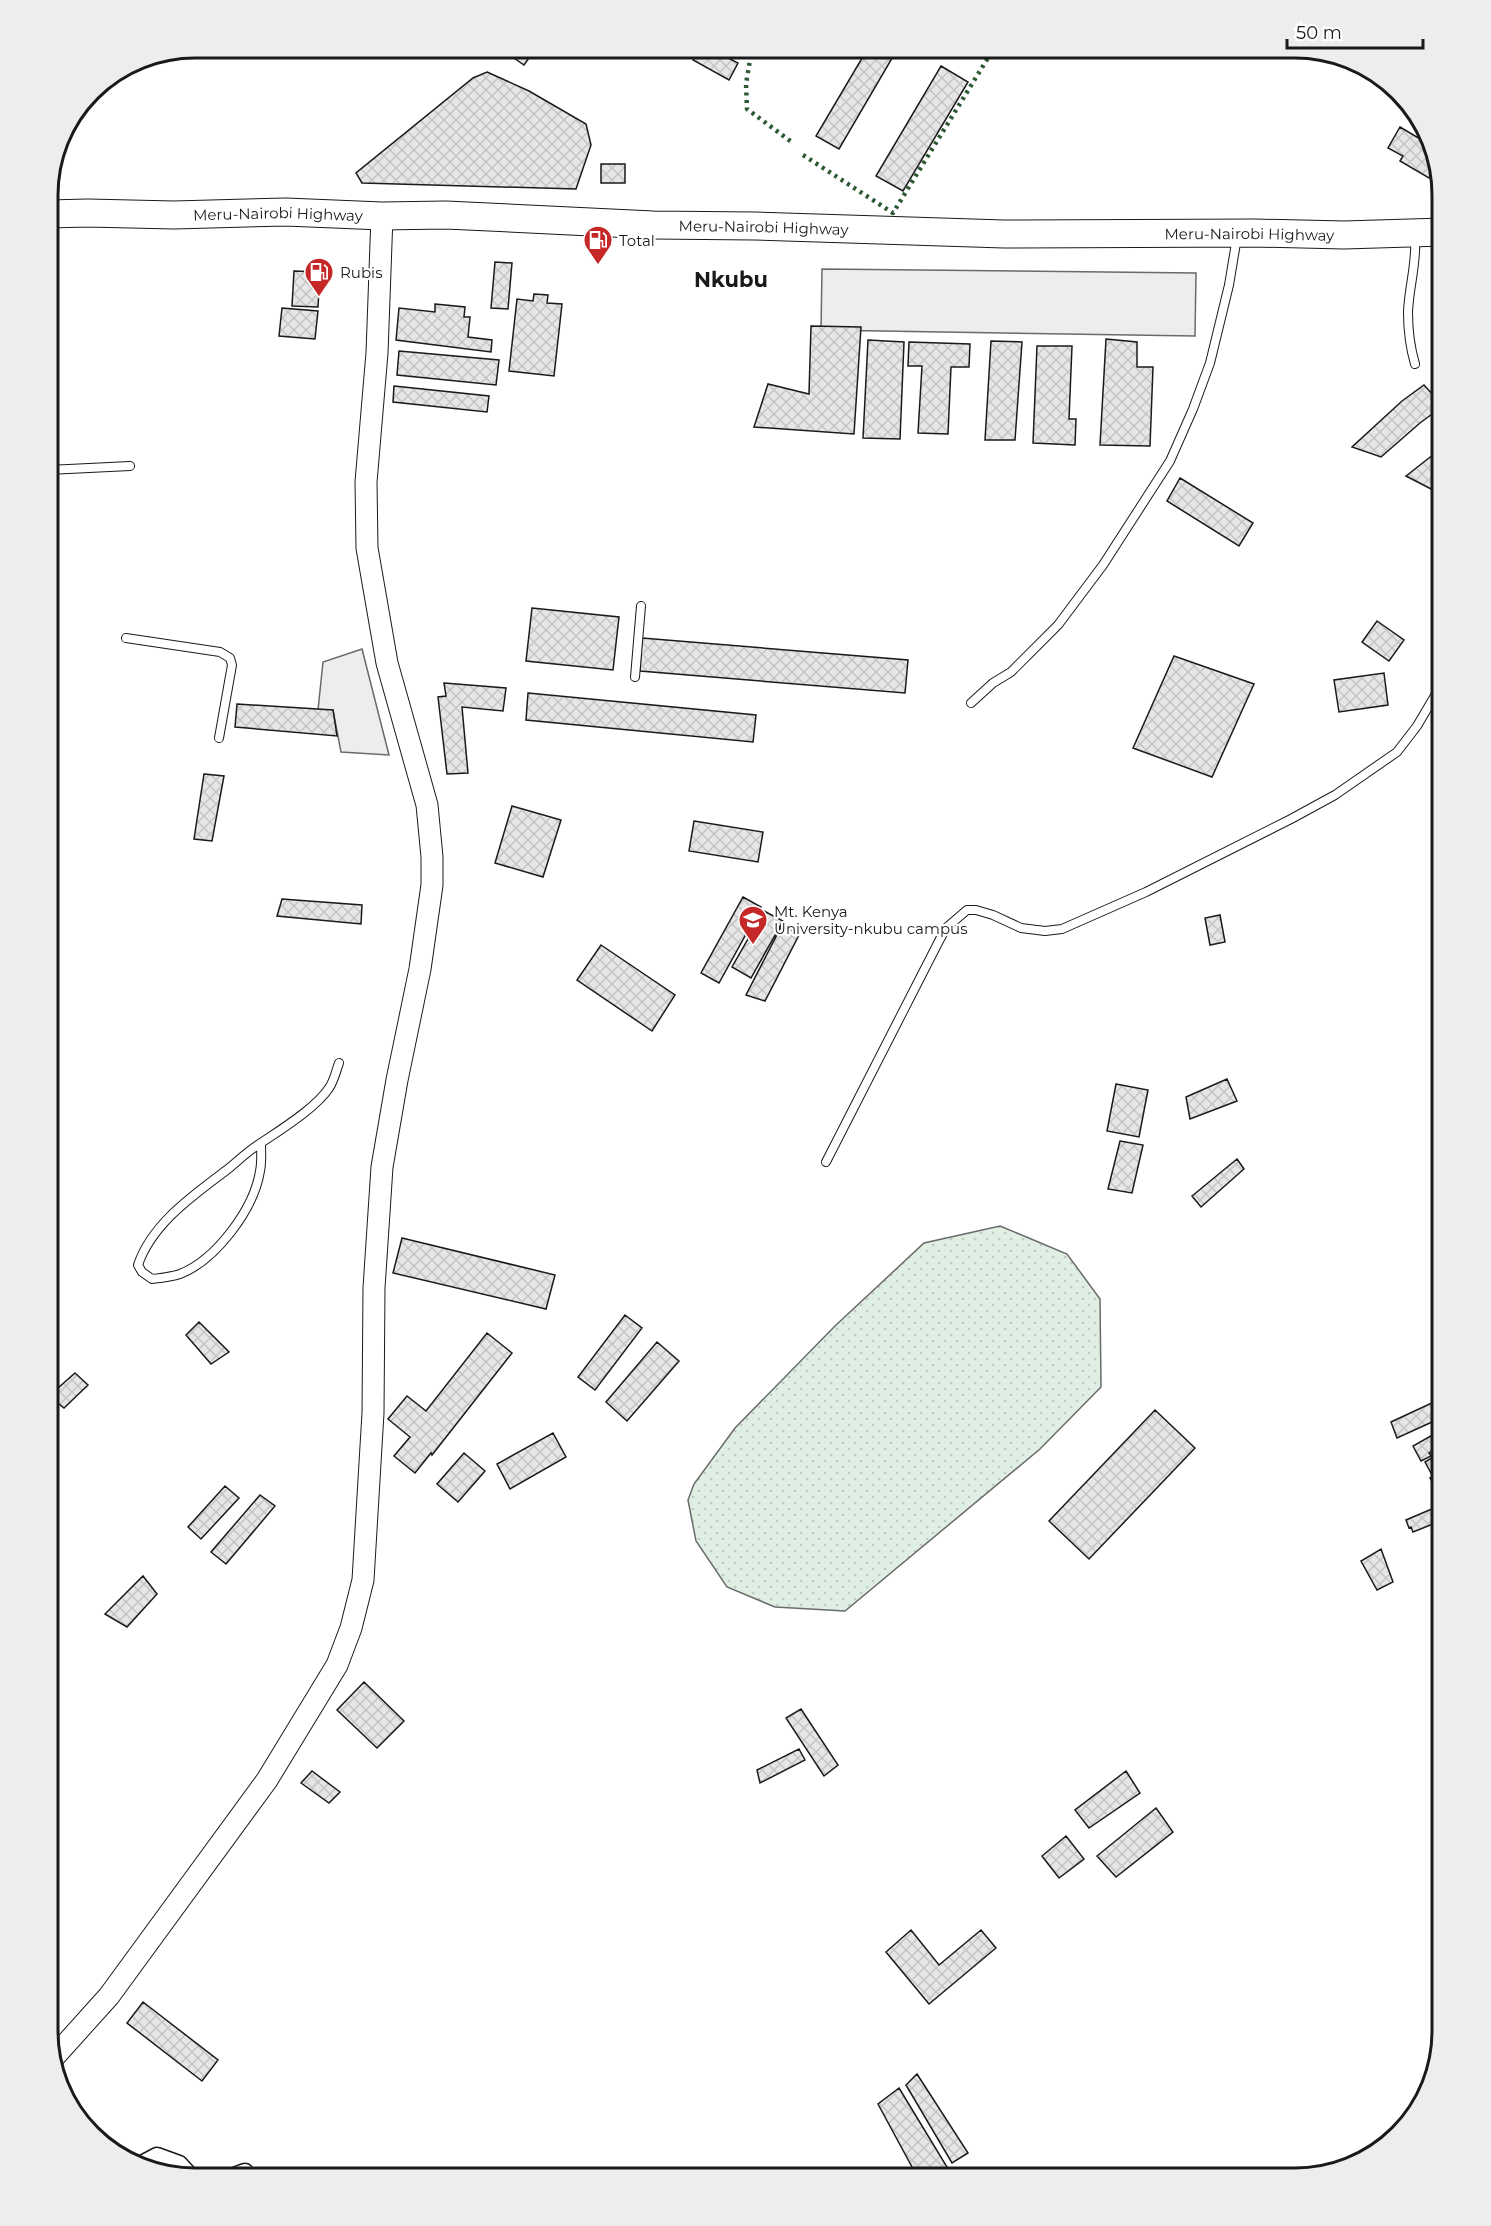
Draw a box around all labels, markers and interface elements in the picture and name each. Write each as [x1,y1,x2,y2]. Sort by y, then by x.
scale bar [1287,12,1424,50]
text: 50 m [1296,22,1342,44]
street label: Meru-Nairobi Highway [193,202,364,225]
street label: Meru-Nairobi Highway [679,216,850,239]
street label: Meru-Nairobi Highway [1164,223,1335,244]
fuel station icon: Total [582,224,614,266]
place label: Total [619,231,655,250]
fuel station icon: Rubis [303,256,335,298]
place label: Rubis [340,263,382,282]
district label: Nkubu [694,267,768,292]
place label: Mt. Kenya University-nkubu campus [774,902,967,938]
school or university icon: Mt. Kenya University-nkubu campus [737,904,769,946]

